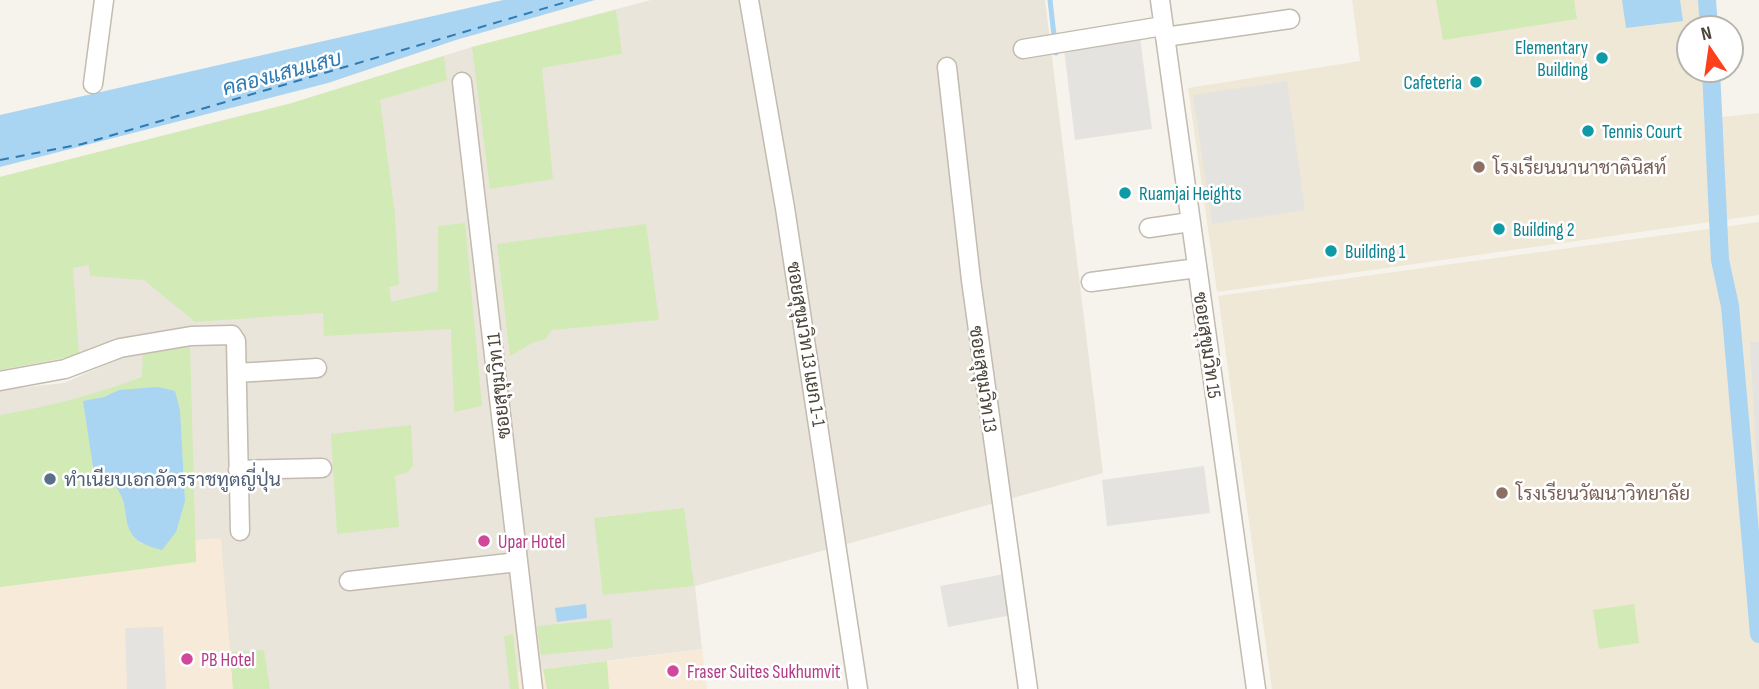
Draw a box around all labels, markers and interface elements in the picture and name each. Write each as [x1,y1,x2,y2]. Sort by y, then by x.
north arrow [1675,14,1745,84]
text: N [1699,22,1714,46]
place label: Elementary Building [1515,37,1589,82]
water label: คลองแสนแสบ [220,45,345,101]
marker: Elementary Building [1594,50,1610,66]
place label: Cafeteria [1404,72,1462,95]
marker: Cafeteria [1468,74,1484,90]
place label: Tennis Court [1602,121,1682,144]
marker: Tennis Court [1580,123,1596,139]
place label: โรงเรียนนานาชาตินิสท์ [1492,155,1667,180]
marker: โรงเรียนนานาชาตินิสท์ [1471,159,1487,175]
place label: Ruamjai Heights [1139,183,1242,206]
marker: Ruamjai Heights [1117,185,1133,201]
place label: Building 2 [1513,219,1574,242]
marker: Building 2 [1491,221,1507,237]
place label: Building 1 [1345,241,1406,264]
marker: Building 1 [1323,243,1339,259]
street label: ซอยสุขุมวิท 13 แยก 1-1 [781,260,830,429]
street label: ซอยสุขุมวิท 15 [1188,291,1225,400]
street label: ซอยสุขุมวิท 13 [964,324,1001,434]
street label: ซอยสุขุมวิท 11 [482,331,516,440]
place label: ทำเนียบเอกอัครราชทูตญี่ปุ่น [64,462,281,493]
marker: ทำเนียบเอกอัครราชทูตญี่ปุ่น [42,471,58,487]
place label: โรงเรียนวัฒนาวิทยาลัย [1515,481,1690,506]
marker: โรงเรียนวัฒนาวิทยาลัย [1494,485,1510,501]
place label: Upar Hotel [498,531,565,554]
marker: Upar Hotel [476,533,492,549]
place label: PB Hotel [201,649,255,672]
marker: PB Hotel [179,651,195,667]
place label: Fraser Suites Sukhumvit [687,661,841,684]
marker: Fraser Suites Sukhumvit [665,663,681,679]

